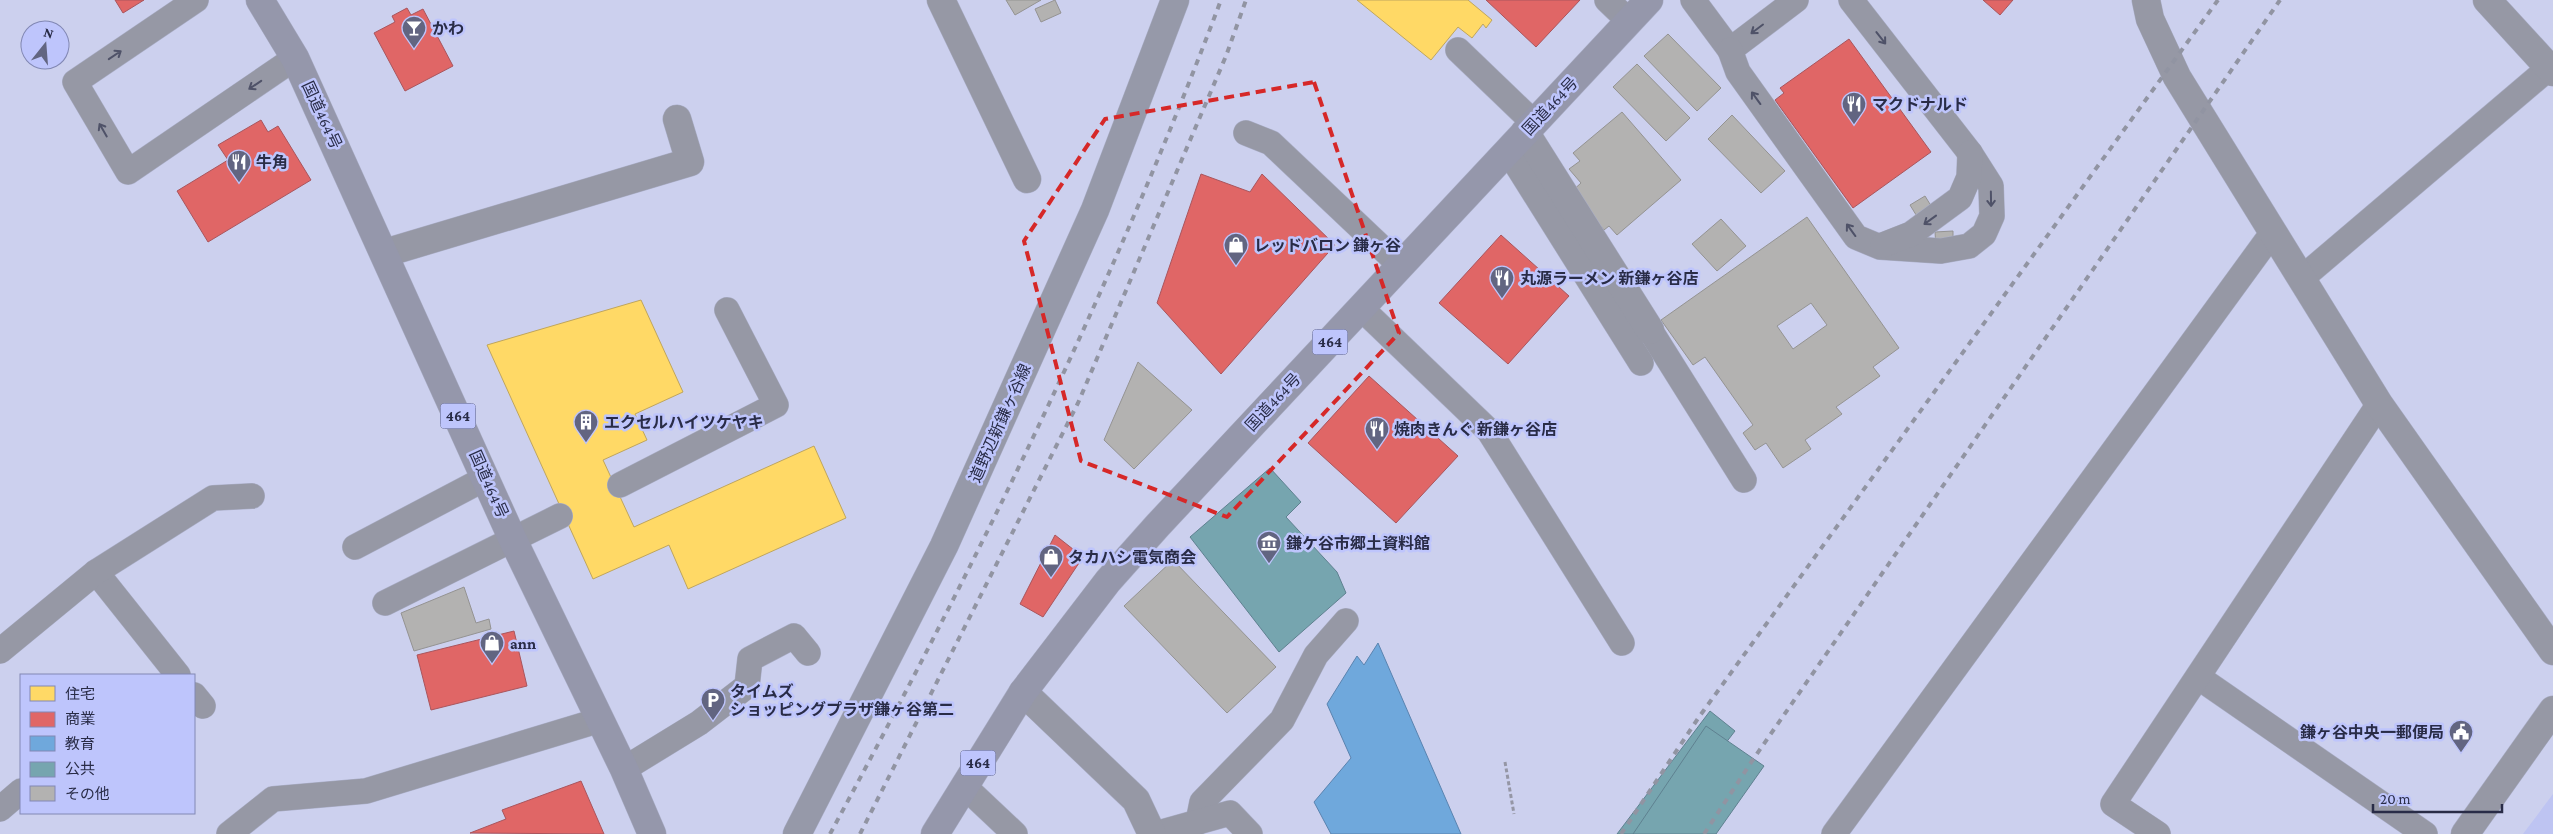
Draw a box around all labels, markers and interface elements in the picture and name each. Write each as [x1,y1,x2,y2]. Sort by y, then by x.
bar icon: かわ [401,15,427,49]
north arrow [20,20,70,70]
place label: かわ [432,20,464,37]
text: N [42,24,56,42]
one-way arrow [1751,24,1764,35]
one-way arrow [1875,32,1886,45]
one-way arrow [108,50,122,60]
street label: 国道464号 [1519,74,1581,138]
street label: 国道464号 [299,79,345,151]
one-way arrow [248,80,262,90]
one-way arrow [1751,91,1761,105]
restaurant icon: マクドナルド [1841,91,1867,125]
place label: マクドナルド [1872,96,1968,113]
one-way arrow [98,123,107,138]
restaurant icon: 牛角 [226,149,252,183]
place label: 牛角 [256,154,288,171]
one-way arrow [1987,191,1996,207]
one-way arrow [1923,215,1937,225]
one-way arrow [1846,223,1856,237]
shop icon: レッドバロン 鎌ヶ谷 [1223,232,1249,266]
place label: レッドバロン 鎌ヶ谷 [1254,237,1401,254]
restaurant icon: 丸源ラーメン 新鎌ヶ谷店 [1489,265,1515,299]
place label: 丸源ラーメン 新鎌ヶ谷店 [1520,270,1698,287]
road number: 464 [1312,330,1348,354]
street label: 道野辺新鎌ヶ谷線 [966,361,1034,485]
street label: 国道464号 [1242,370,1304,434]
road number: 464 [440,404,476,428]
building icon: エクセルハイツケヤキ [573,409,599,443]
place label: エクセルハイツケヤキ [604,414,764,431]
restaurant icon: 焼肉きんぐ 新鎌ヶ谷店 [1364,416,1390,450]
place label: 焼肉きんぐ 新鎌ヶ谷店 [1394,421,1557,438]
street label: 国道464号 [466,447,512,521]
museum icon: 鎌ケ谷市郷土資料館 [1256,530,1282,564]
place label: 鎌ケ谷市郷土資料館 [1286,534,1430,552]
shop icon: タカハシ電気商会 [1038,544,1064,578]
place label: タカハシ電気商会 [1068,549,1196,566]
shop icon: ann [479,630,505,664]
place label: ann [510,635,536,652]
legend [20,674,195,814]
place label: タイムズ ショッピングプラザ鎌ヶ谷第二 [730,683,954,718]
text: 住宅 [65,686,95,702]
parking icon: タイムズ ショッピングプラザ鎌ヶ谷第二 [700,687,726,721]
text: 商業 [65,711,95,727]
public building icon: 鎌ヶ谷中央一郵便局 [2448,719,2474,753]
place label: 鎌ヶ谷中央一郵便局 [2300,724,2444,741]
text: 教育 [65,736,95,752]
road number: 464 [960,750,996,776]
text: 公共 [65,761,95,777]
scale bar [2373,782,2502,814]
text: その他 [65,786,110,802]
text: 20 m [2380,791,2411,807]

